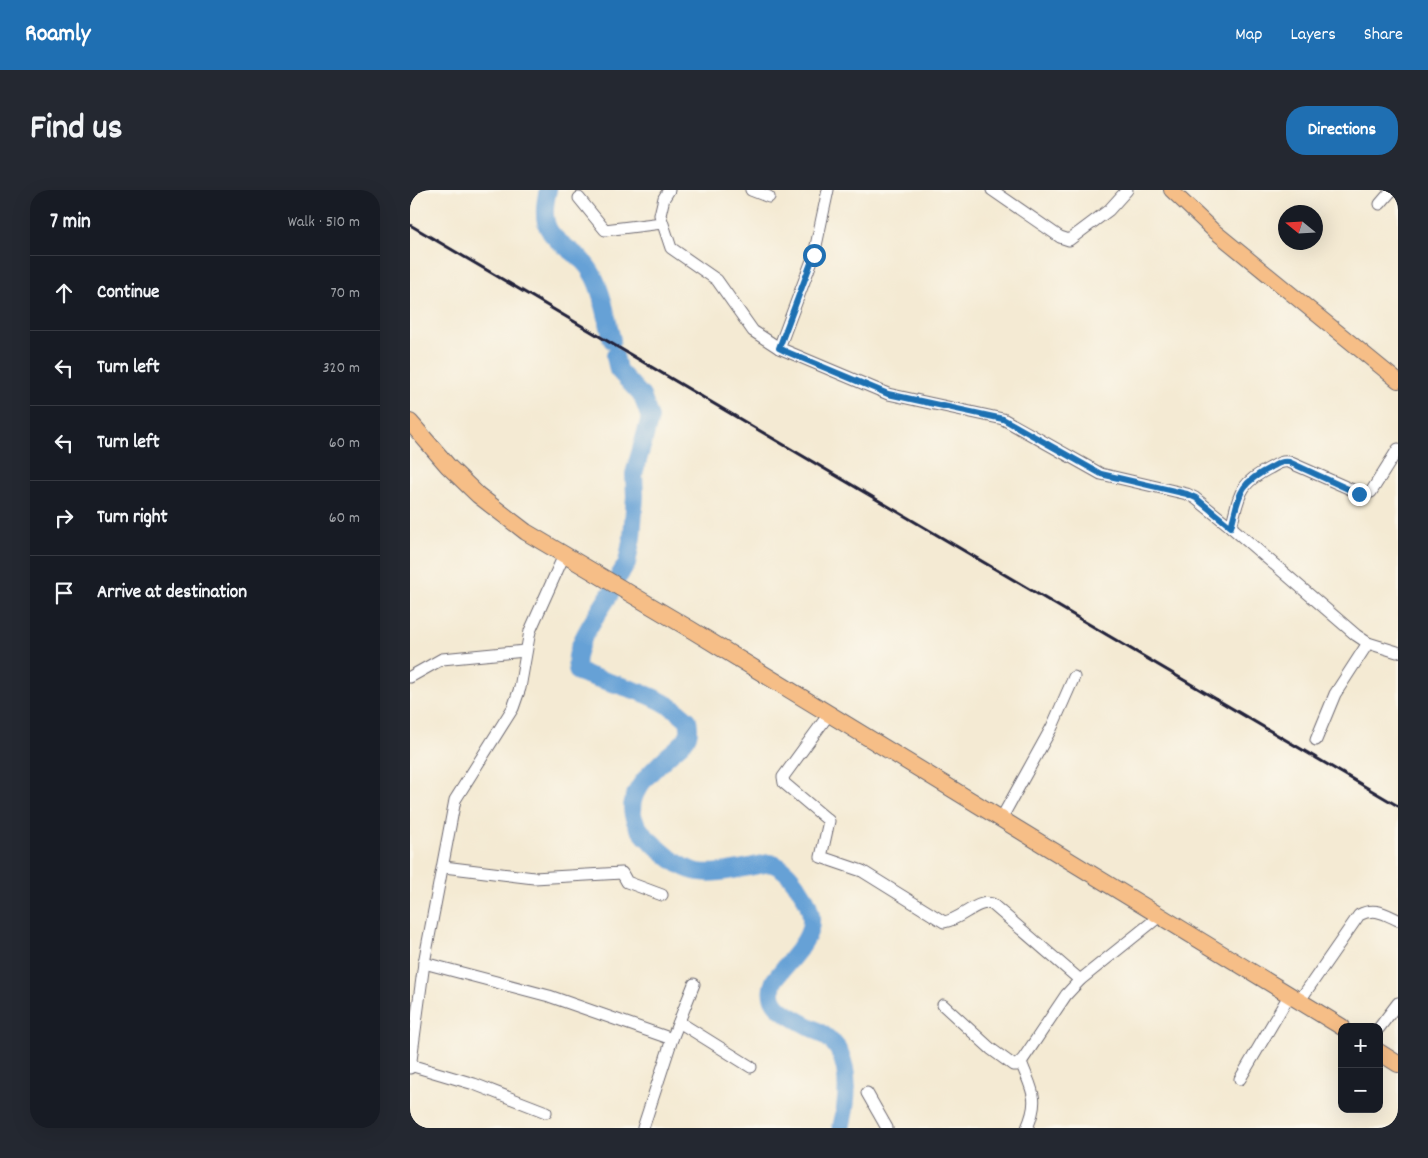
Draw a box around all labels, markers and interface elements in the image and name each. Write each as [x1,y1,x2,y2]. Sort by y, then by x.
text: Roamly [25,18,91,52]
text: Map [1235,23,1262,48]
text: Layers [1290,23,1336,48]
text: Share [1364,23,1403,48]
text: Find us [30,105,122,155]
button: Directions [1286,106,1398,155]
north arrow [1278,205,1323,250]
text: 7 min [50,208,91,238]
text: Walk · 510 m [288,211,360,234]
route start [803,244,826,267]
icon: ahead [50,279,78,307]
text: Continue [97,280,159,307]
text: 70 m [330,282,360,305]
icon: left [50,354,78,382]
text: Turn left [97,355,160,382]
text: 320 m [323,357,360,380]
icon: left [50,429,78,457]
text: Turn left [97,430,160,457]
text: 60 m [329,432,360,455]
route end [1348,483,1371,506]
icon: right [50,504,78,532]
text: Turn right [97,505,168,532]
text: 60 m [329,507,360,530]
icon: arrive [50,579,78,607]
text: Arrive at destination [97,580,247,607]
map controls [1338,1023,1383,1113]
button: + [1338,1023,1383,1068]
button: − [1338,1068,1383,1113]

